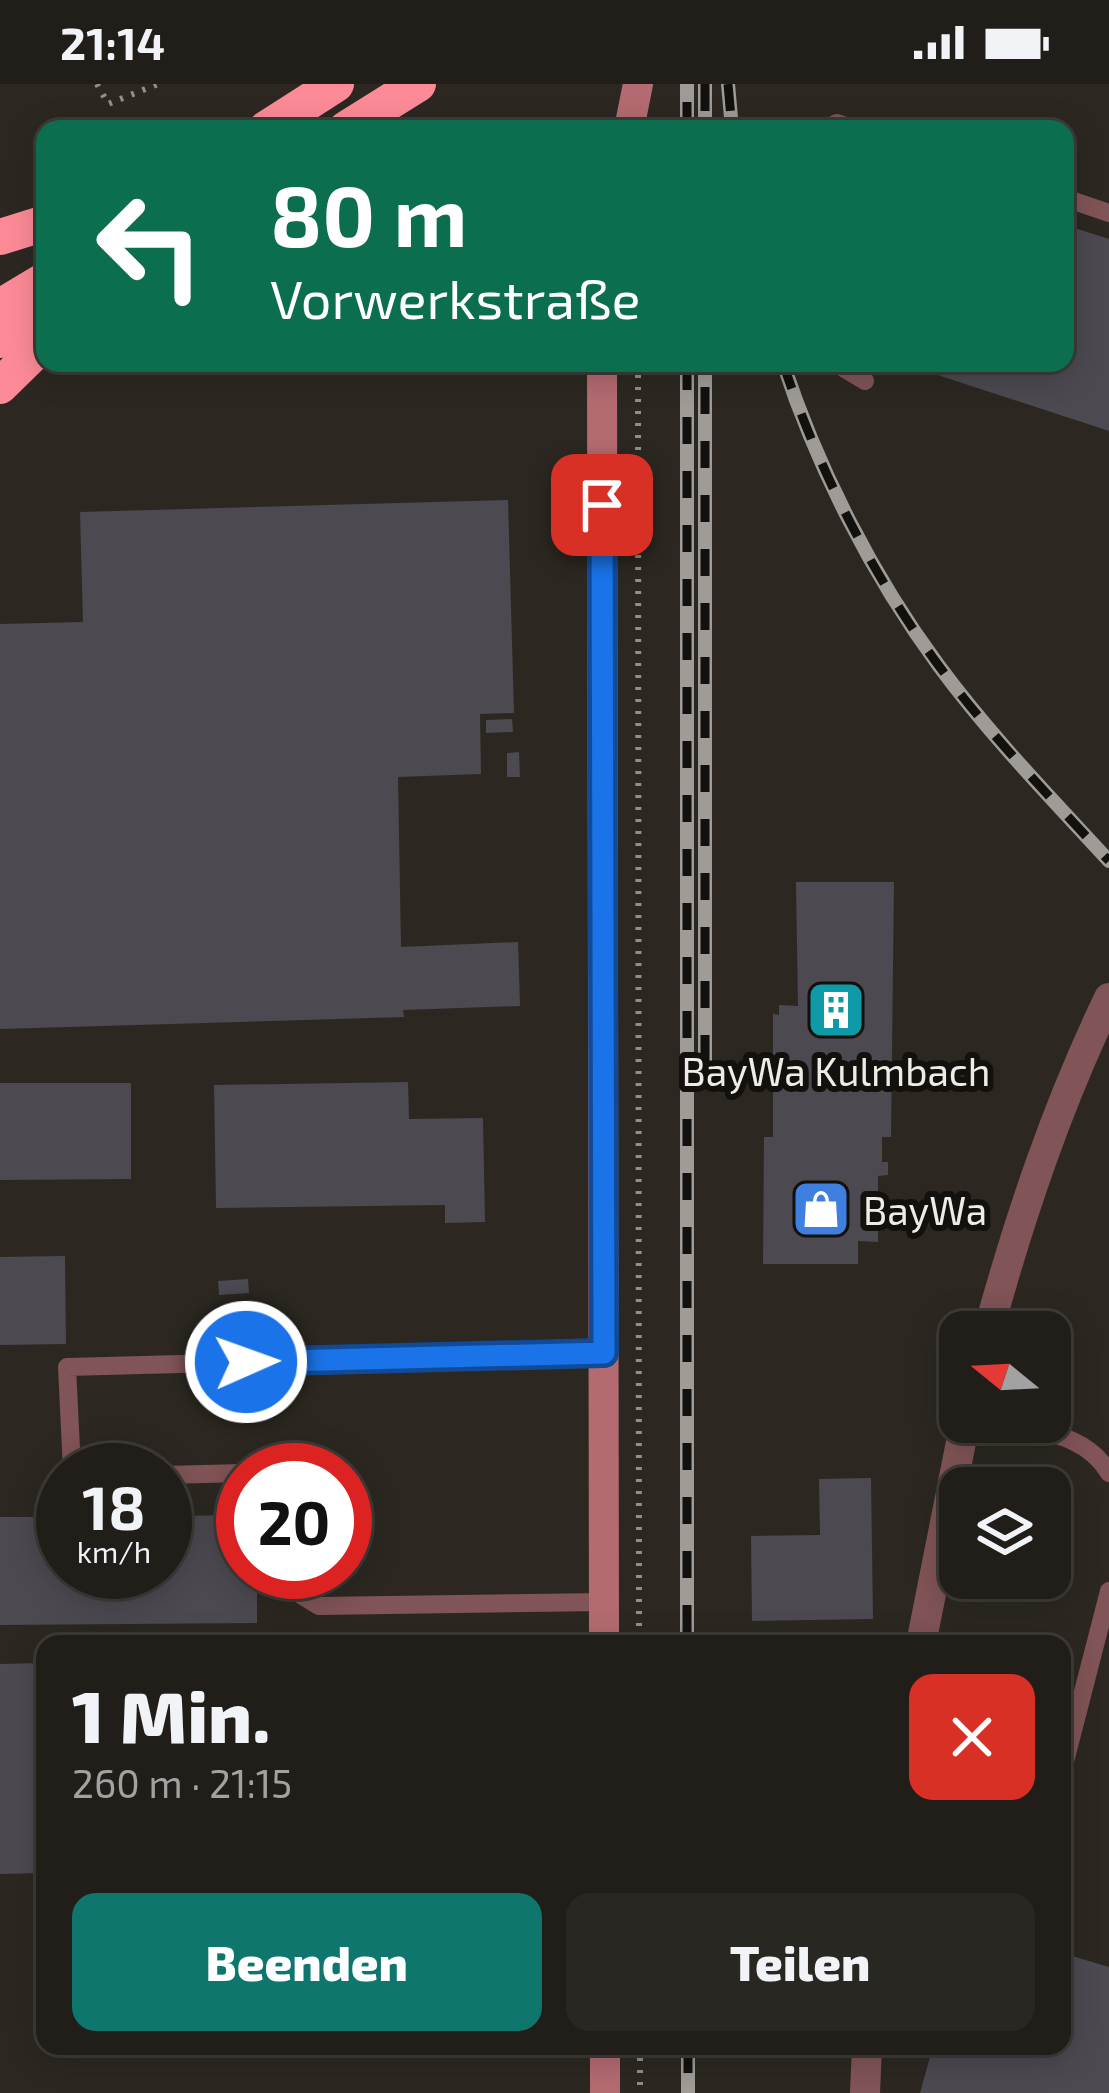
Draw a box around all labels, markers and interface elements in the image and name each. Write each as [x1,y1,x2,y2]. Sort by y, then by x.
text: 21:14 [60,15,165,69]
text: 80 m [270,163,467,264]
icon: left [72,168,228,324]
text: Vorwerkstraße [270,265,640,330]
pin [551,454,653,556]
icon: arrive [569,472,635,538]
building icon: BayWa Kulmbach [805,979,867,1041]
place label: BayWa Kulmbach [681,1047,991,1094]
shop icon: BayWa [790,1178,852,1240]
place label: BayWa [863,1186,987,1233]
position arrow [183,1299,309,1425]
north arrow [939,1311,1071,1443]
map controls [939,1311,1071,1599]
speed limit sign: 20 [216,1443,372,1599]
button: layers [939,1467,1071,1599]
text: 18 [82,1470,146,1542]
text: km/h [77,1533,151,1569]
text: 1 Min. [72,1671,270,1757]
button: close [909,1674,1035,1800]
text: 260 m · 21:15 [72,1759,292,1806]
button: Beenden [72,1893,542,2031]
button: Teilen [566,1893,1035,2031]

